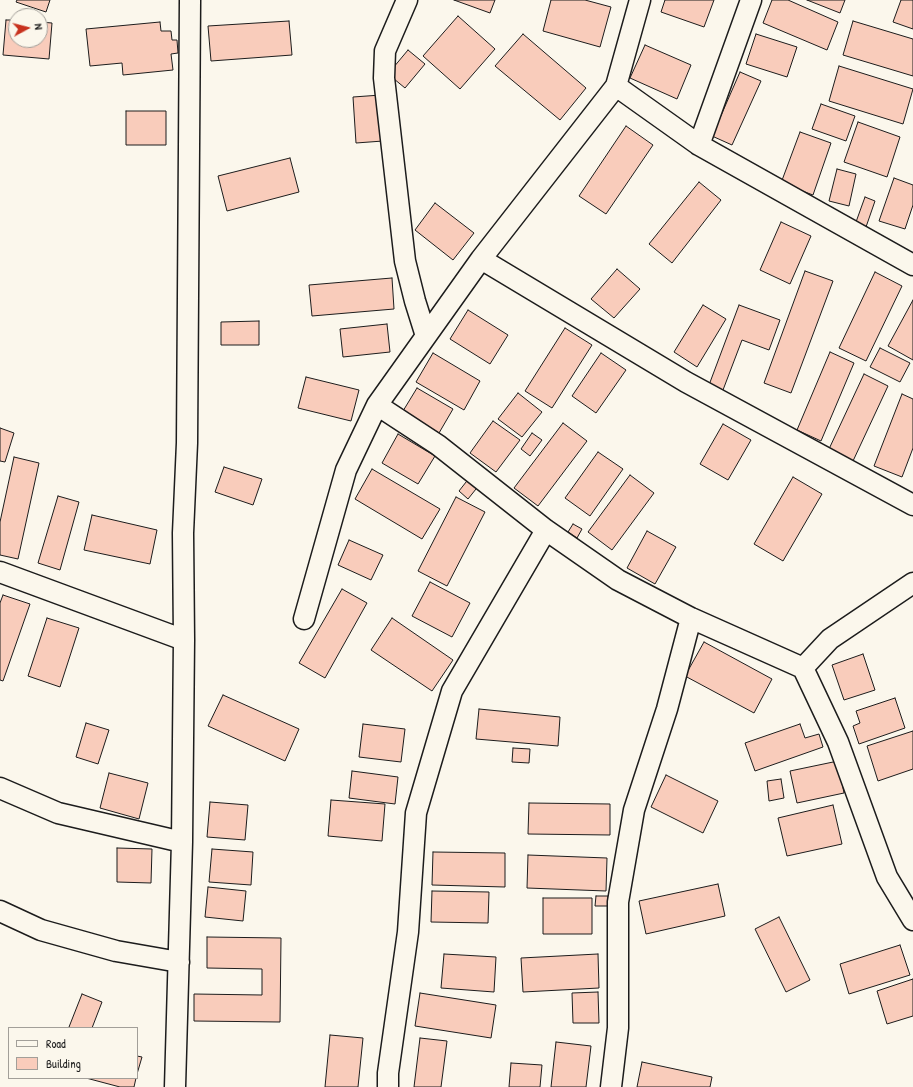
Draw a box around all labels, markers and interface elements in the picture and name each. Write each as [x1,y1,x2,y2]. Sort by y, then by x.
north arrow [8,8,48,48]
text: N [32,23,46,30]
legend [8,1027,138,1079]
text: Road [46,1035,66,1052]
text: Building [46,1055,81,1072]

